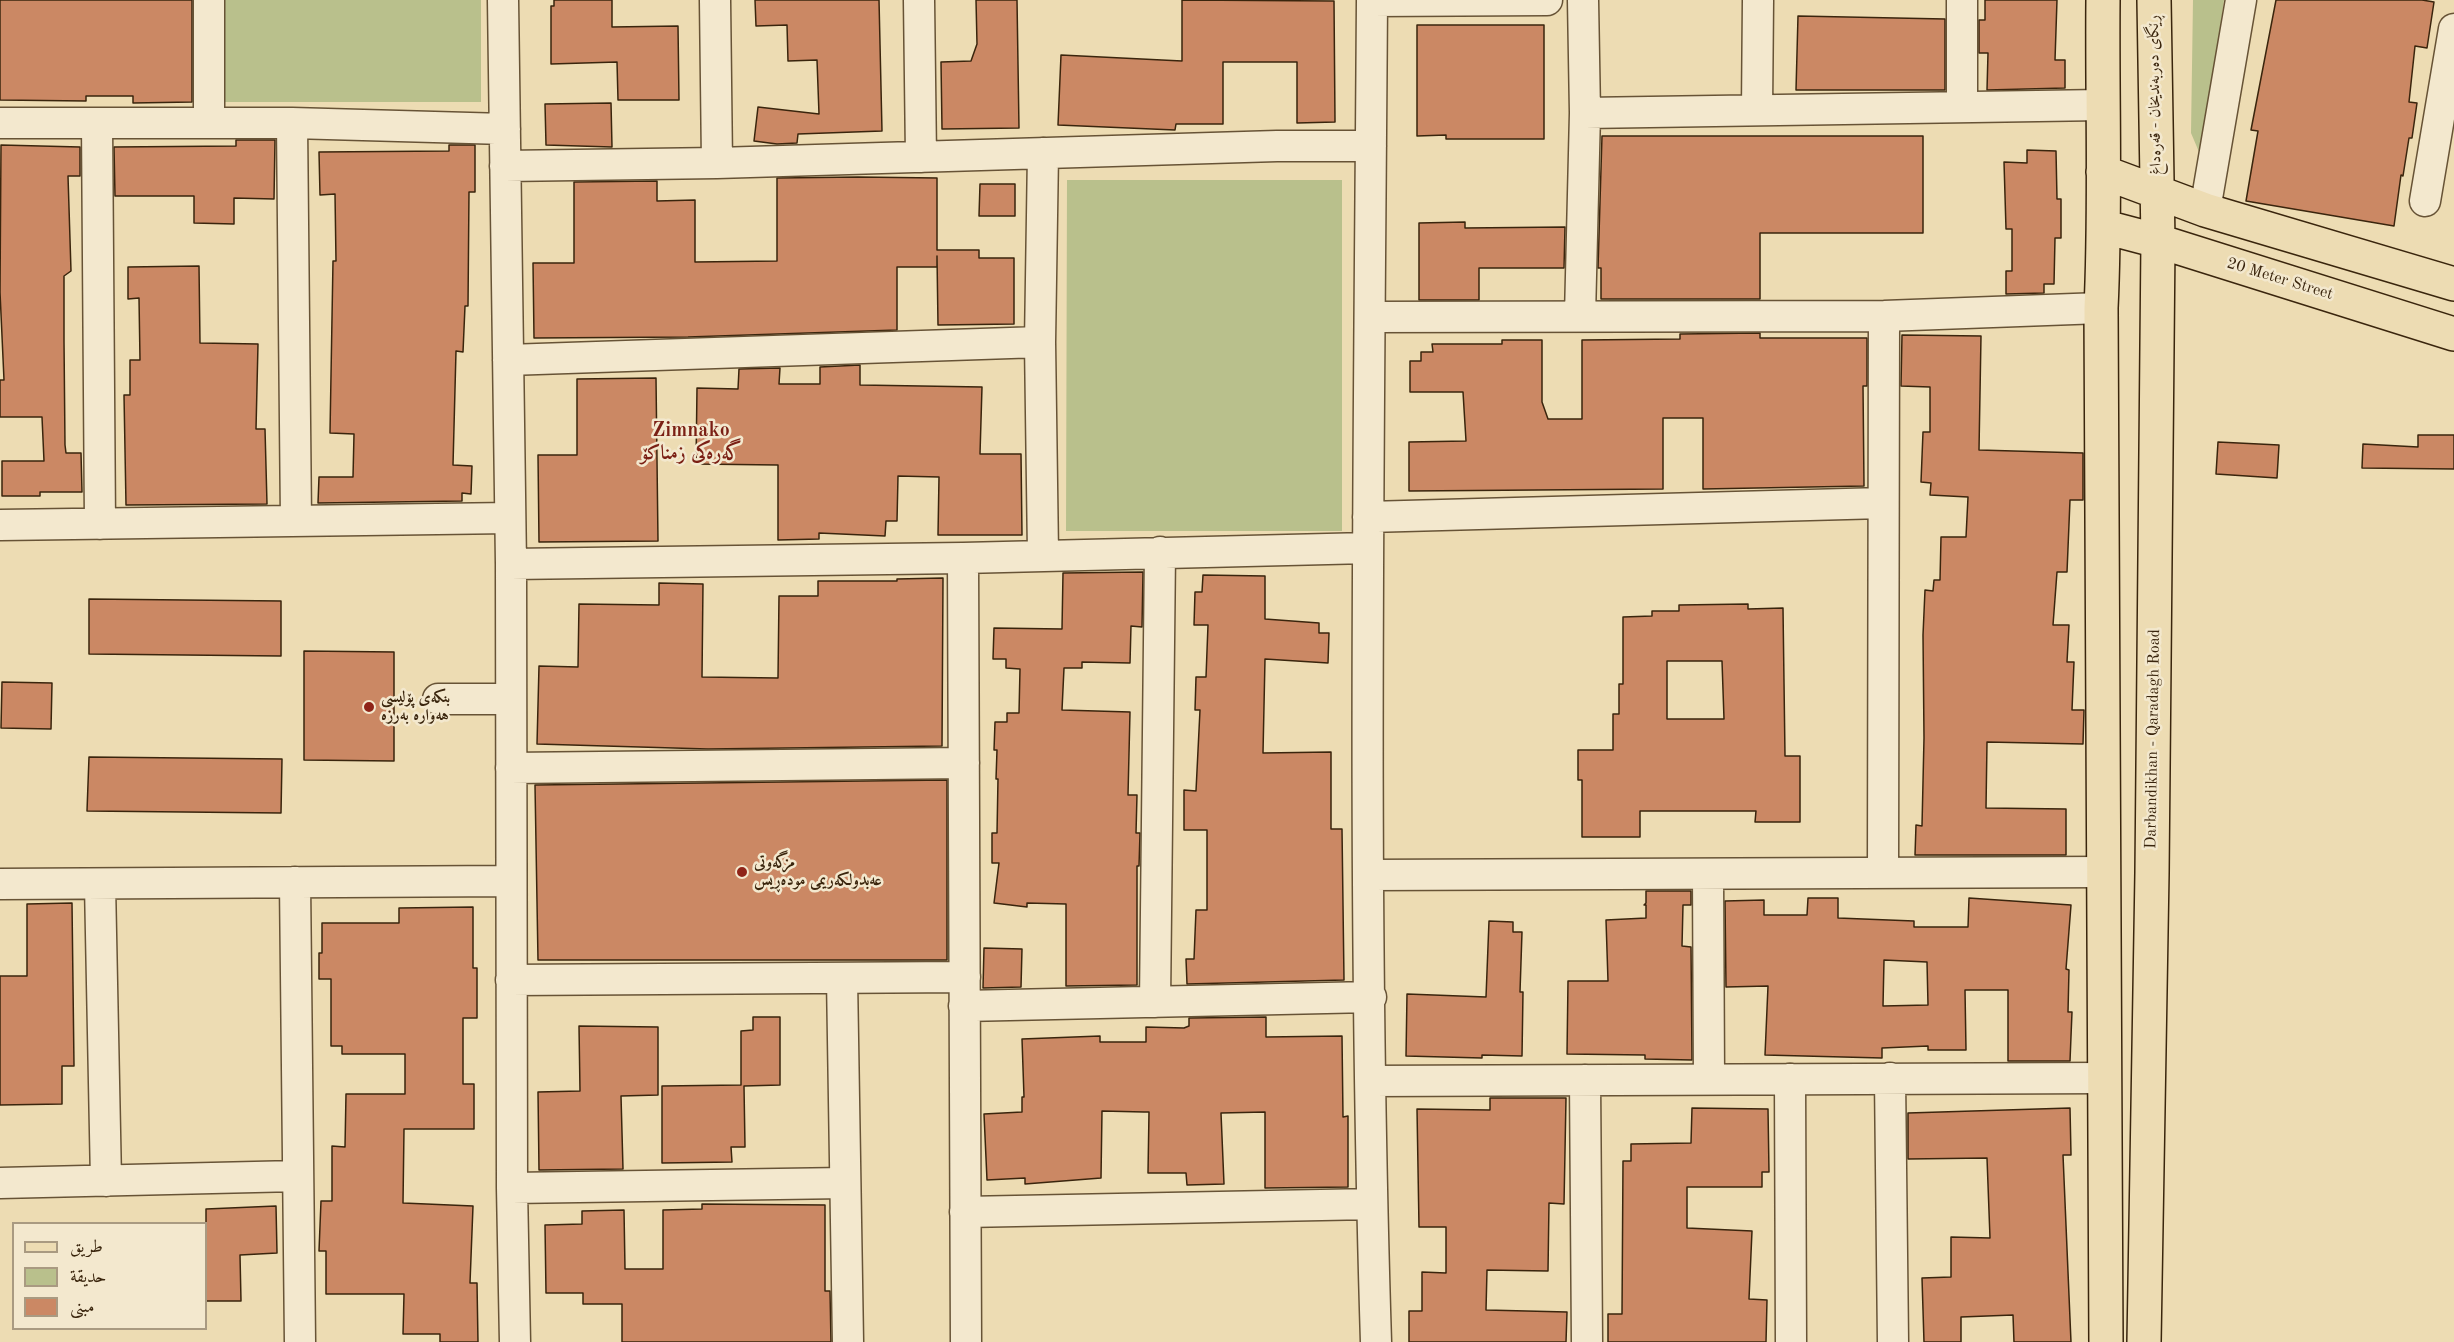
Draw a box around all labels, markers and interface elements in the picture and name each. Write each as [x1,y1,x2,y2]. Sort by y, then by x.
street label: ڕێگای دەربەندیخان - قەرەداغ [2144,15,2166,175]
street label: 20 Meter Street [2224,254,2336,304]
district label: Zimnako گەرەکی زمناکۆ [640,419,742,466]
street label: Darbandikhan - Qaradagh Road [2141,629,2165,849]
place label: بنکەی پۆلیسی هەوارە بەرزە [381,688,450,726]
marker: بنکەی پۆلیسی هەوارە بەرزە [362,700,376,714]
place label: مزگەوتی عەبدولکەریمی مودەڕیس [754,853,882,891]
marker: مزگەوتی عەبدولکەریمی مودەڕیس [735,865,749,879]
legend [12,1222,207,1330]
text: طريق [70,1238,103,1256]
text: حديقة [70,1268,106,1286]
text: مبنى [70,1298,95,1316]

